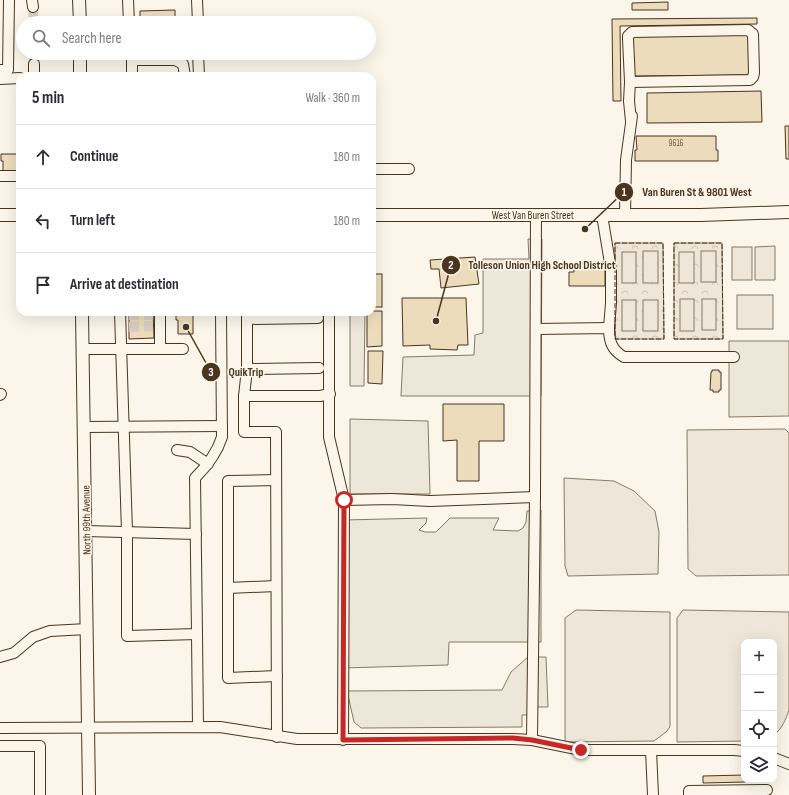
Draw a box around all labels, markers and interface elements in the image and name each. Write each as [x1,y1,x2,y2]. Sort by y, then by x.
search box [16,16,376,60]
icon: search [30,27,52,49]
text: Search here [62,29,122,48]
text: 5 min [32,88,64,108]
text: Walk · 360 m [305,90,360,106]
house number: 9616 [668,138,684,149]
icon: ahead [32,146,54,168]
text: Continue [70,147,119,166]
text: 180 m [334,149,360,165]
callout: Van Buren St & 9801 West [614,180,759,204]
text: 1 [622,185,627,200]
text: Van Buren St & 9801 West [642,185,752,200]
street label: West Van Buren Street [492,209,575,222]
icon: left [32,210,54,232]
text: Turn left [70,211,115,230]
text: 180 m [334,213,360,229]
callout: Tolleson Union High School District [441,253,624,277]
text: 2 [448,258,454,273]
text: Tolleson Union High School District [468,258,616,273]
icon: arrive [32,274,54,296]
text: Arrive at destination [70,275,179,294]
callout: QuikTrip [201,360,271,384]
text: 3 [208,365,214,380]
text: QuikTrip [229,365,263,380]
street label: North 99th Avenue [79,485,94,555]
route start [335,491,353,509]
map controls [741,639,777,783]
button: + [741,639,777,675]
button: − [741,675,777,711]
button: locate [741,711,777,747]
route end [572,741,590,759]
button: layers [741,747,777,783]

